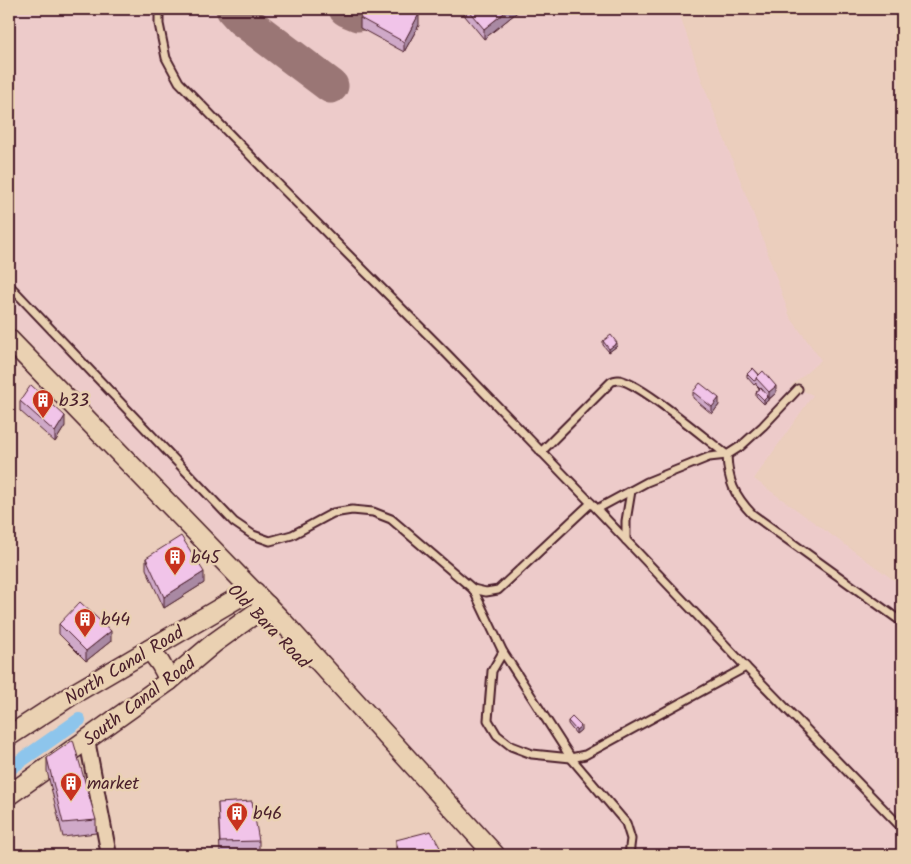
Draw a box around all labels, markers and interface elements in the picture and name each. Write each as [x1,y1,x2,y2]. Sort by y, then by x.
place label: b33 [59,387,89,416]
building icon: b33 [31,388,55,419]
place label: b45 [191,544,221,573]
building icon: b45 [163,545,187,576]
street label: Old Bara Road [220,578,317,677]
place label: b44 [101,606,130,635]
building icon: b44 [73,607,97,638]
street label: North Canal Road [59,619,191,714]
street label: South Canal Road [77,649,203,754]
place label: market [87,770,140,799]
building icon: market [59,771,83,802]
place label: b46 [253,800,282,829]
building icon: b46 [225,801,249,832]

